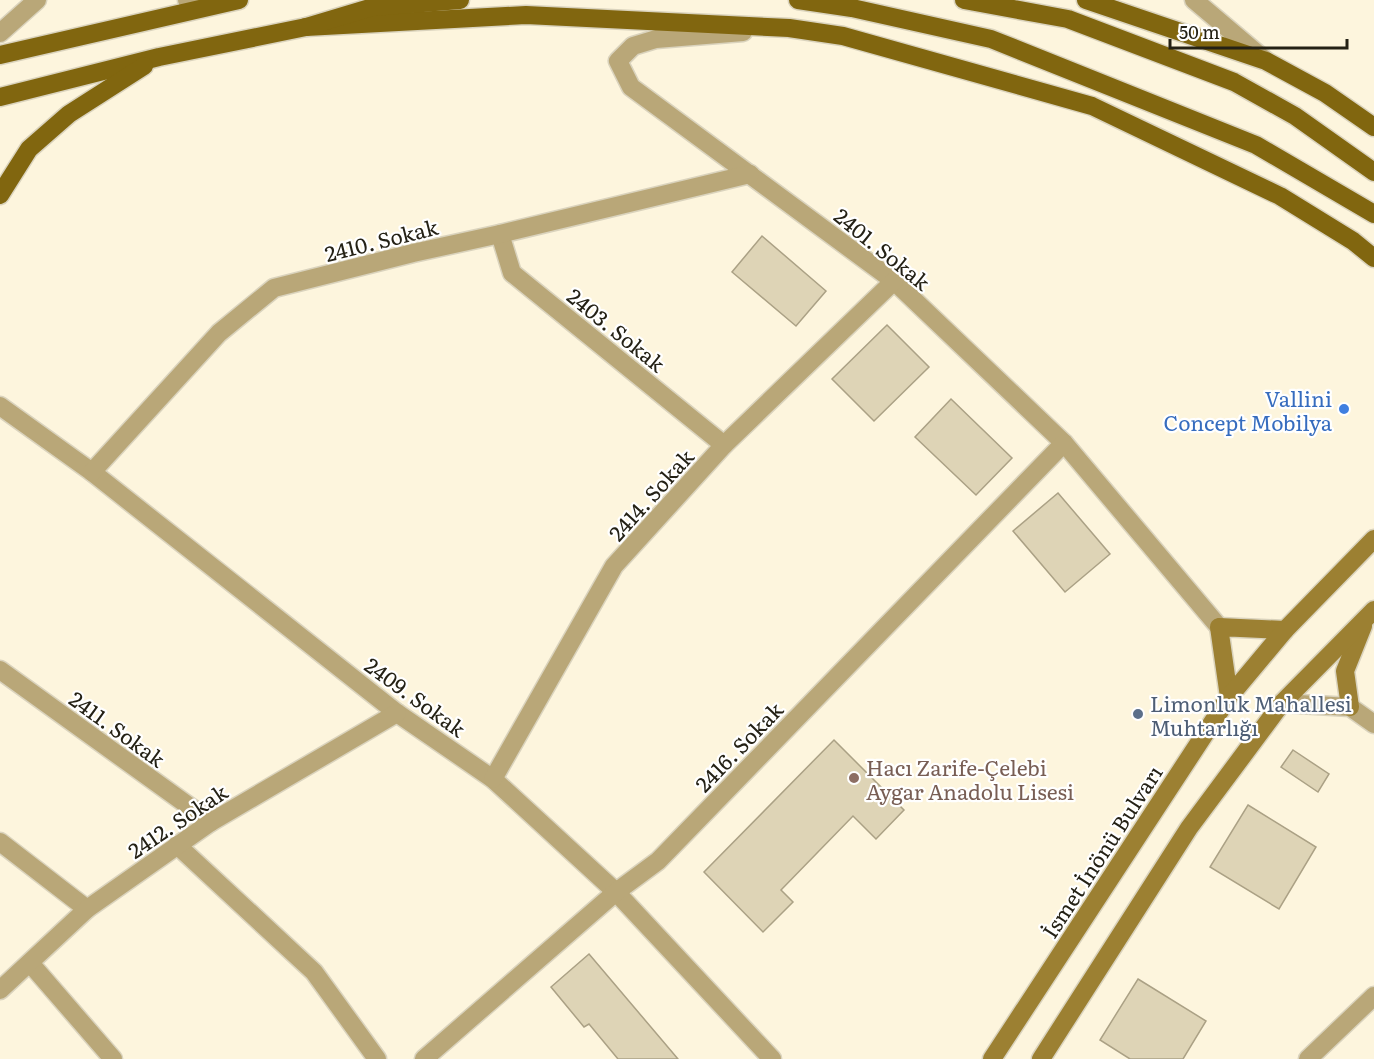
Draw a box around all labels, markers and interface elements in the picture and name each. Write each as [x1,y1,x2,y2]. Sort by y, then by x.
scale bar [1170,12,1347,50]
text: 50 m [1179,18,1220,45]
street label: 2401. Sokak [828,200,938,297]
street label: 2410. Sokak [321,210,441,268]
street label: 2403. Sokak [561,280,673,378]
place label: Vallini Concept Mobilya [1164,382,1333,437]
marker: Vallini Concept Mobilya [1337,402,1351,416]
street label: 2414. Sokak [600,441,700,547]
street label: 2409. Sokak [359,649,473,743]
street label: 2411. Sokak [64,683,173,774]
place label: Limonluk Mahallesi Muhtarlığı [1150,687,1352,742]
street label: 2416. Sokak [687,694,789,798]
marker: Limonluk Mahallesi Muhtarlığı [1131,707,1145,721]
place label: Hacı Zarife-Çelebi Aygar Anadolu Lisesi [866,751,1074,806]
street label: İsmet İnönü Bulvarı [1033,758,1169,944]
marker: Hacı Zarife-Çelebi Aygar Anadolu Lisesi [847,771,861,785]
street label: 2412. Sokak [121,775,233,865]

